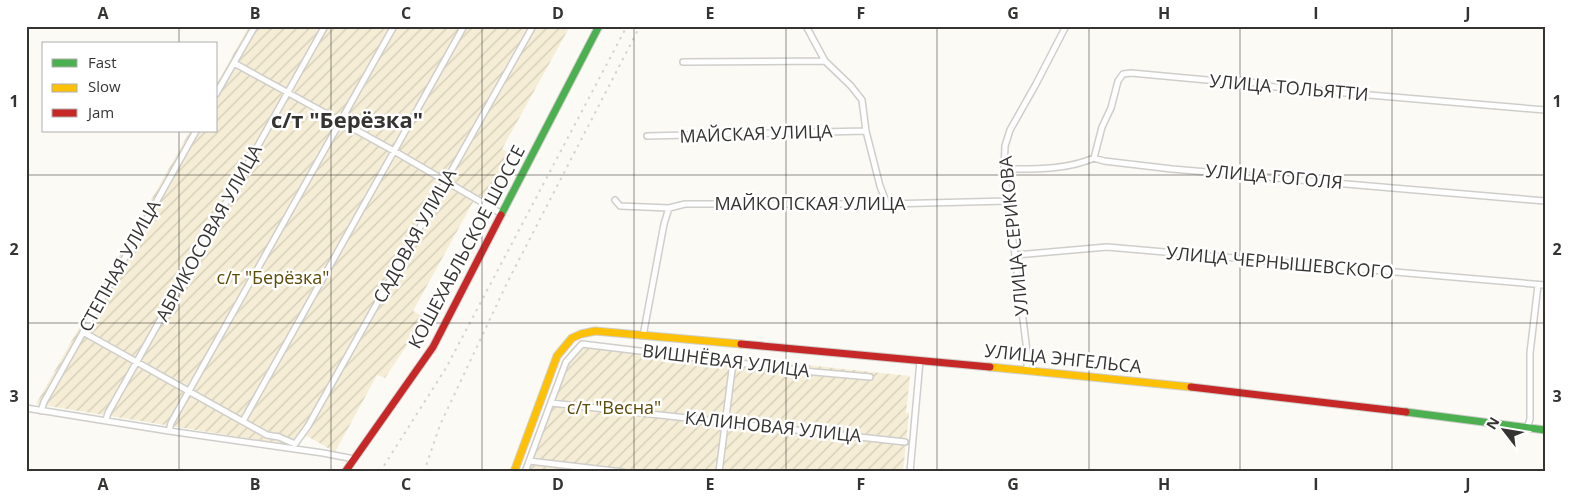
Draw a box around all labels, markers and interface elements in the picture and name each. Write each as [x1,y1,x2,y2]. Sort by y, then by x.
text: A [97,2,109,24]
text: B [250,2,260,24]
text: C [401,2,411,24]
text: D [552,2,564,24]
text: E [706,2,715,24]
text: F [857,2,865,24]
text: G [1007,2,1019,24]
text: H [1158,2,1170,24]
text: I [1313,2,1319,24]
text: J [1463,2,1471,24]
legend [42,42,218,132]
text: Fast [88,52,117,72]
street label: УЛИЦА ТОЛЬЯТТИ [1209,68,1370,106]
text: Slow [88,76,121,96]
text: 1 [9,90,19,112]
text: 1 [1552,90,1562,112]
text: Jam [86,102,114,122]
district label: с/т "Берёзка" [271,104,423,134]
street label: МАЙСКАЯ УЛИЦА [679,118,834,148]
street label: АБРИКОСОВАЯ УЛИЦА [150,139,267,325]
street label: КОШЕХАБЛЬСКОЕ ШОССЕ [402,141,530,352]
street label: УЛИЦА СЕРИКОВА [993,154,1033,317]
street label: УЛИЦА ГОГОЛЯ [1205,158,1344,194]
street label: САДОВАЯ УЛИЦА [367,163,461,307]
street label: МАЙКОПСКАЯ УЛИЦА [714,191,906,215]
street label: СТЕПНАЯ УЛИЦА [73,195,166,336]
text: 2 [9,238,19,260]
text: 2 [1552,238,1562,260]
street label: УЛИЦА ЧЕРНЫШЕВСКОГО [1165,240,1395,284]
park label: с/т "Берёзка" [217,265,329,289]
street label: ВИШНЁВАЯ УЛИЦА [641,338,812,382]
street label: УЛИЦА ЭНГЕЛЬСА [984,338,1143,378]
text: 3 [9,385,19,407]
text: 3 [1552,385,1562,407]
park label: с/т "Весна" [567,395,661,419]
street label: КАЛИНОВАЯ УЛИЦА [684,405,863,447]
north arrow [1478,406,1528,456]
text: N [1481,413,1504,433]
text: A [97,473,109,495]
text: B [250,473,260,495]
text: C [401,473,411,495]
text: D [552,473,564,495]
text: E [706,473,715,495]
text: F [857,473,865,495]
text: G [1007,473,1019,495]
text: H [1158,473,1170,495]
text: I [1313,473,1319,495]
text: J [1463,473,1471,495]

